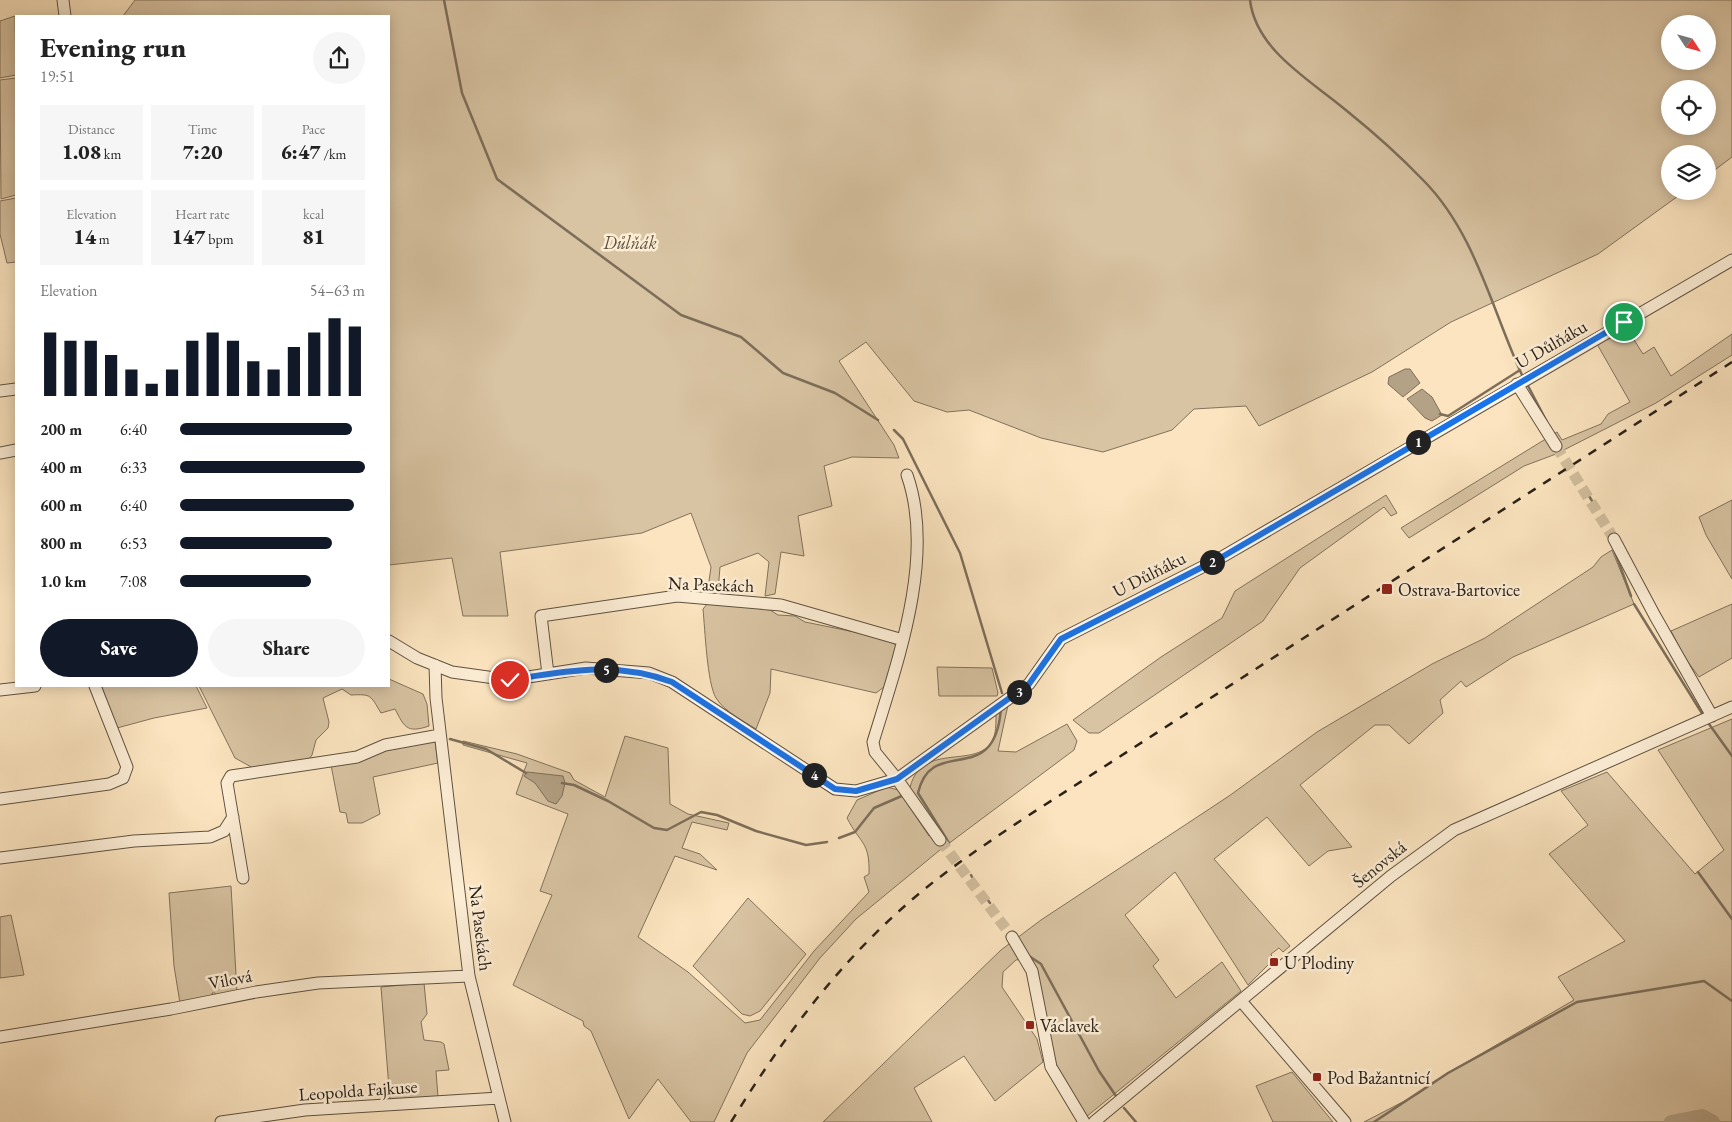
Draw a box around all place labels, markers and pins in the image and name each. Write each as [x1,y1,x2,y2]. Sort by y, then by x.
pin [1603,301,1645,343]
pin: 1 [1406,430,1430,454]
pin: 2 [1200,550,1224,574]
place label: Ostrava-Bartovice [1398,578,1520,601]
marker: Ostrava-Bartovice [1380,582,1394,596]
pin: 5 [594,658,618,682]
pin [489,659,531,701]
pin: 3 [1006,680,1032,704]
pin: 4 [802,762,826,788]
place label: U Plodiny [1284,951,1354,974]
marker: U Plodiny [1268,956,1280,968]
place label: Václavek [1040,1014,1099,1037]
marker: Václavek [1024,1019,1036,1031]
place label: Pod Bažantnicí [1327,1066,1430,1089]
marker: Pod Bažantnicí [1311,1071,1323,1083]

